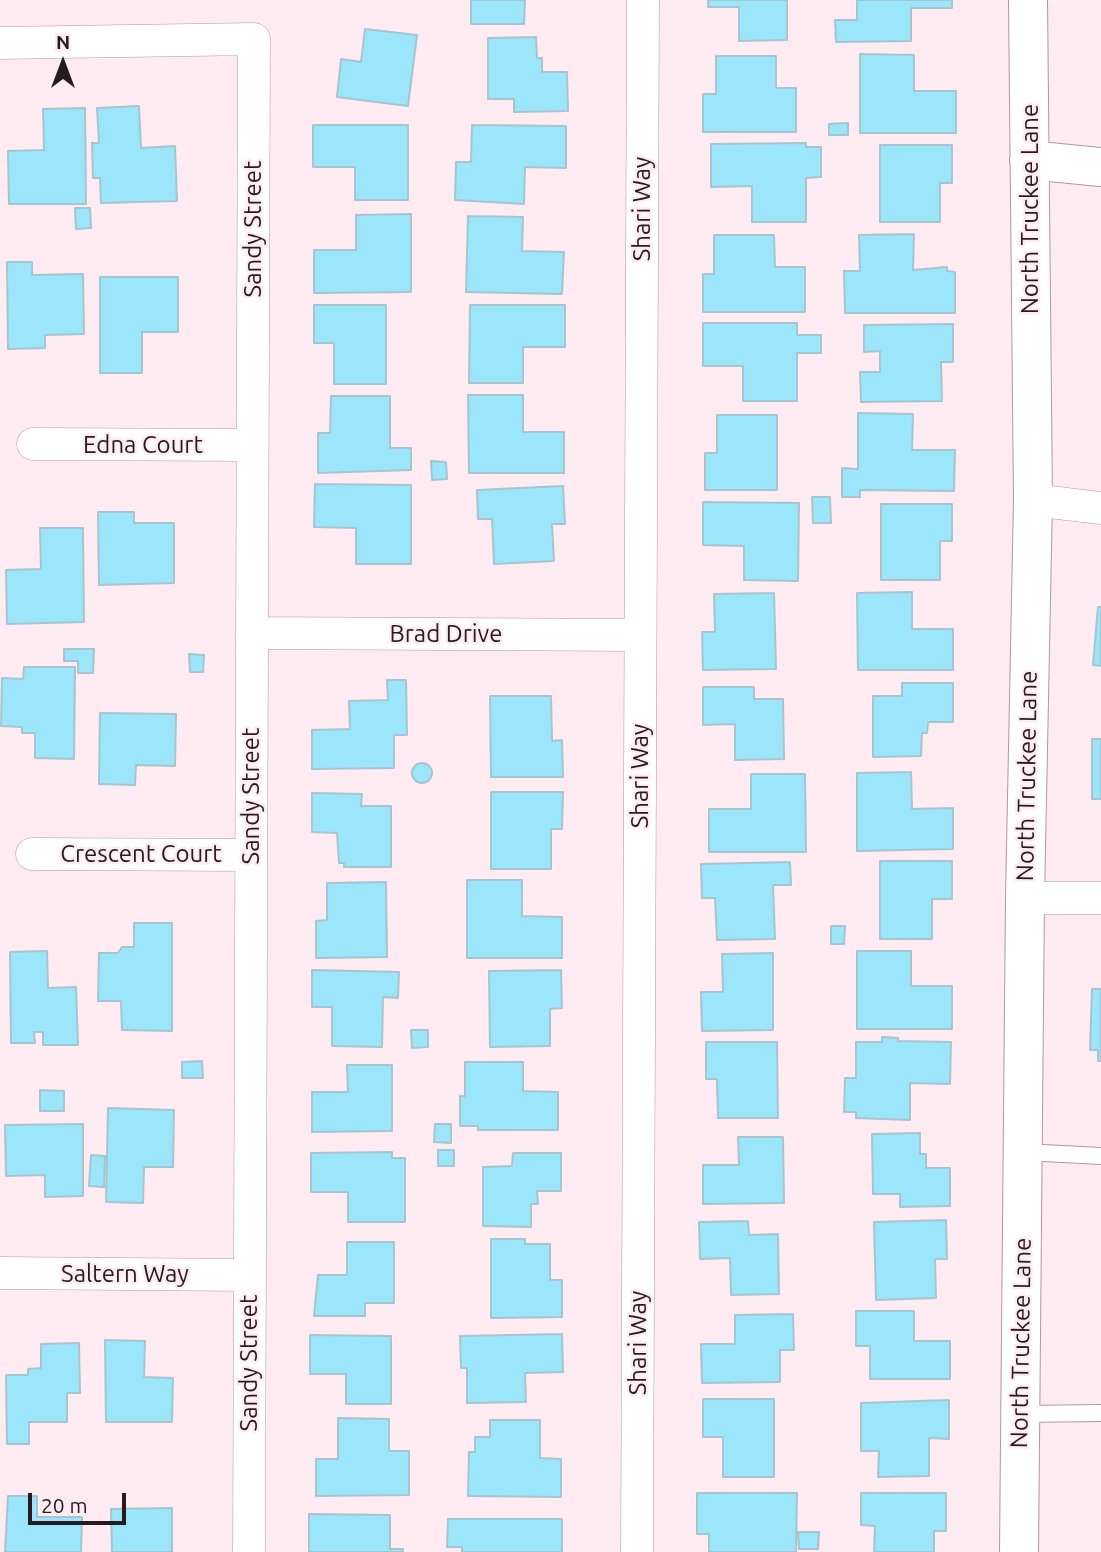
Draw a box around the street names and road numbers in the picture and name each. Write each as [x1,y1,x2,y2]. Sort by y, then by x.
street label: North Truckee Lane [1016,104,1044,314]
street label: Shari Way [628,157,656,261]
street label: Sandy Street [239,161,267,297]
street label: Edna Court [83,431,203,459]
street label: Brad Drive [390,620,502,648]
street label: North Truckee Lane [1011,670,1043,882]
street label: Shari Way [626,724,654,828]
street label: Sandy Street [237,728,265,864]
street label: Crescent Court [60,840,222,868]
street label: North Truckee Lane [1005,1237,1037,1449]
street label: Saltern Way [61,1260,189,1288]
street label: Shari Way [624,1291,652,1395]
street label: Sandy Street [235,1295,263,1431]

